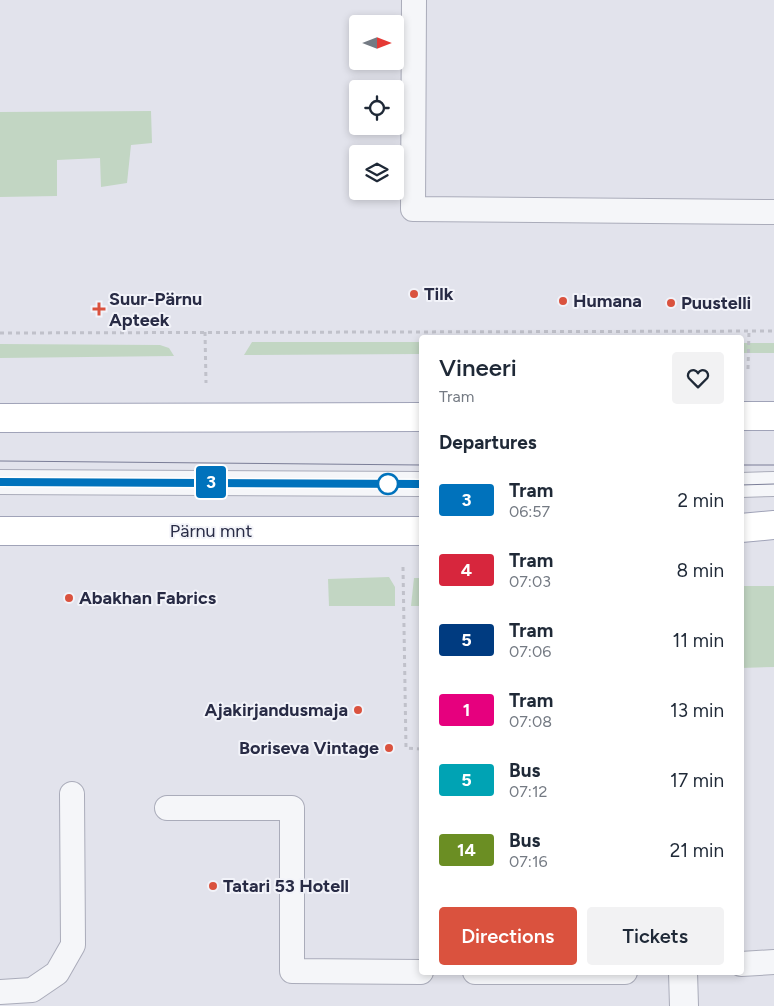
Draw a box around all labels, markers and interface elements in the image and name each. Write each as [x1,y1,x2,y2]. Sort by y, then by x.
north arrow [349,15,404,70]
map controls [349,15,404,200]
button: locate [349,80,404,135]
button: layers [349,145,404,200]
place label: Tilk [424,283,454,305]
place label: Suur-Pärnu Apteek [109,288,202,331]
marker: Tilk [408,288,420,300]
place label: Humana [573,290,642,312]
place label: Puustelli [681,292,751,314]
marker: Humana [557,295,569,307]
marker: Puustelli [665,297,677,309]
marker: Suur-Pärnu Apteek [93,303,105,315]
button: heart [672,352,724,404]
text: Vineeri [439,353,517,382]
text: Tram [439,387,474,406]
text: Departures [439,431,537,454]
line badge: 3 [195,466,227,498]
text: 3 [206,471,216,493]
unlabelled marker [377,473,399,495]
text: Tram [509,479,553,502]
text: 3 [461,489,472,511]
text: 2 min [678,489,724,512]
text: 06:57 [509,502,550,521]
street label: Pärnu mnt [170,520,252,542]
text: Tram [509,549,553,572]
text: 4 [461,559,472,581]
text: 8 min [676,559,724,582]
text: 07:03 [509,572,551,591]
place label: Abakhan Fabrics [79,587,217,609]
marker: Abakhan Fabrics [63,592,75,604]
text: Tram [509,619,553,642]
text: 5 [461,629,472,651]
text: 11 min [672,629,724,652]
text: 07:06 [509,642,551,661]
text: Tram [509,689,553,712]
place label: Ajakirjandusmaja [205,699,348,721]
text: 1 [463,699,470,721]
text: 13 min [670,699,724,722]
marker: Ajakirjandusmaja [352,704,364,716]
text: 07:08 [509,712,552,731]
place label: Boriseva Vintage [239,737,379,759]
marker: Boriseva Vintage [383,742,395,754]
text: Bus [509,759,540,782]
text: 5 [461,769,472,791]
text: 17 min [670,769,724,792]
text: 07:12 [509,782,547,801]
text: Bus [509,829,540,852]
text: 14 [457,839,476,861]
text: 21 min [670,839,724,862]
text: 07:16 [509,852,548,871]
place label: Tatari 53 Hotell [223,875,349,897]
marker: Tatari 53 Hotell [207,880,219,892]
button: Directions [439,907,577,965]
button: Tickets [587,907,724,965]

